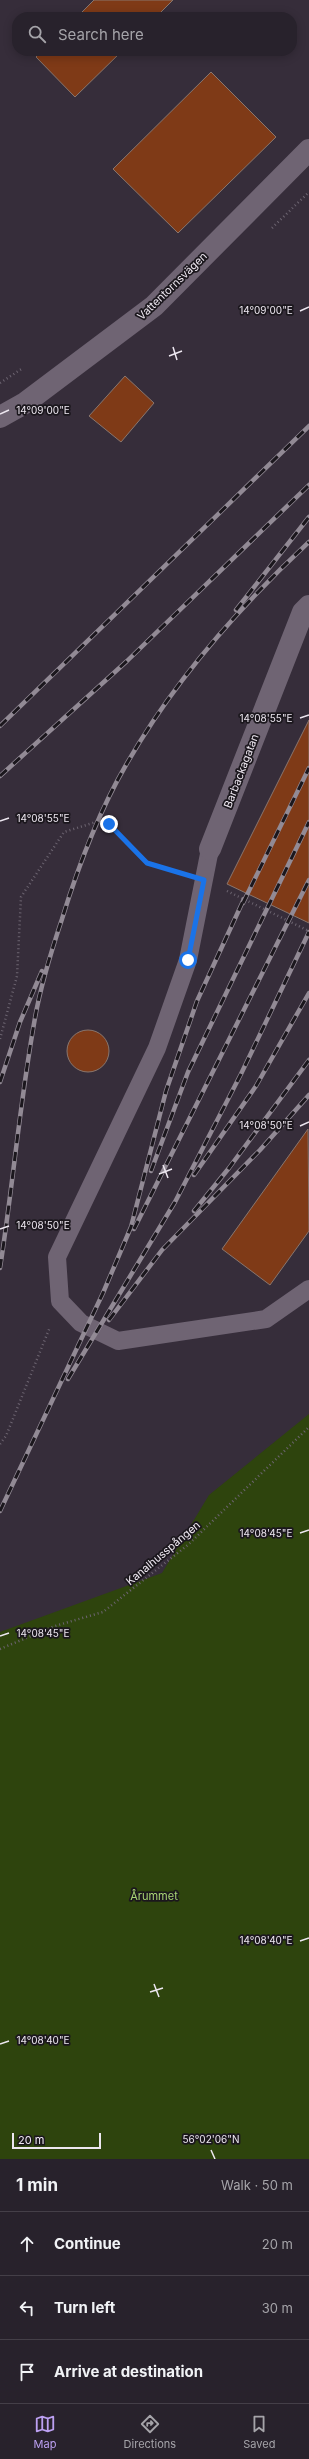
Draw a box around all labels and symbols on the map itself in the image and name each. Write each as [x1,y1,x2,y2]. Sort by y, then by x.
street label: Vattentornsvägen [134,249,210,323]
text: 14°09'00"E [239,304,293,316]
text: 14°09'00"E [16,404,70,416]
text: 14°08'55"E [239,712,293,724]
street label: Barbackagatan [220,732,262,810]
text: 14°08'55"E [16,812,70,824]
route end [100,815,118,833]
route start [179,951,197,969]
text: 14°08'50"E [239,1119,293,1131]
text: 14°08'50"E [16,1219,70,1231]
street label: Kanalhusspången [123,1518,203,1588]
text: 14°08'45"E [240,1527,292,1539]
text: 14°08'45"E [17,1627,69,1639]
park label: Årummet [130,1889,178,1903]
text: 14°08'40"E [239,1934,293,1946]
text: 14°08'40"E [16,2034,70,2046]
scale bar [12,2131,101,2150]
text: 56°02'06"N [183,2133,239,2145]

